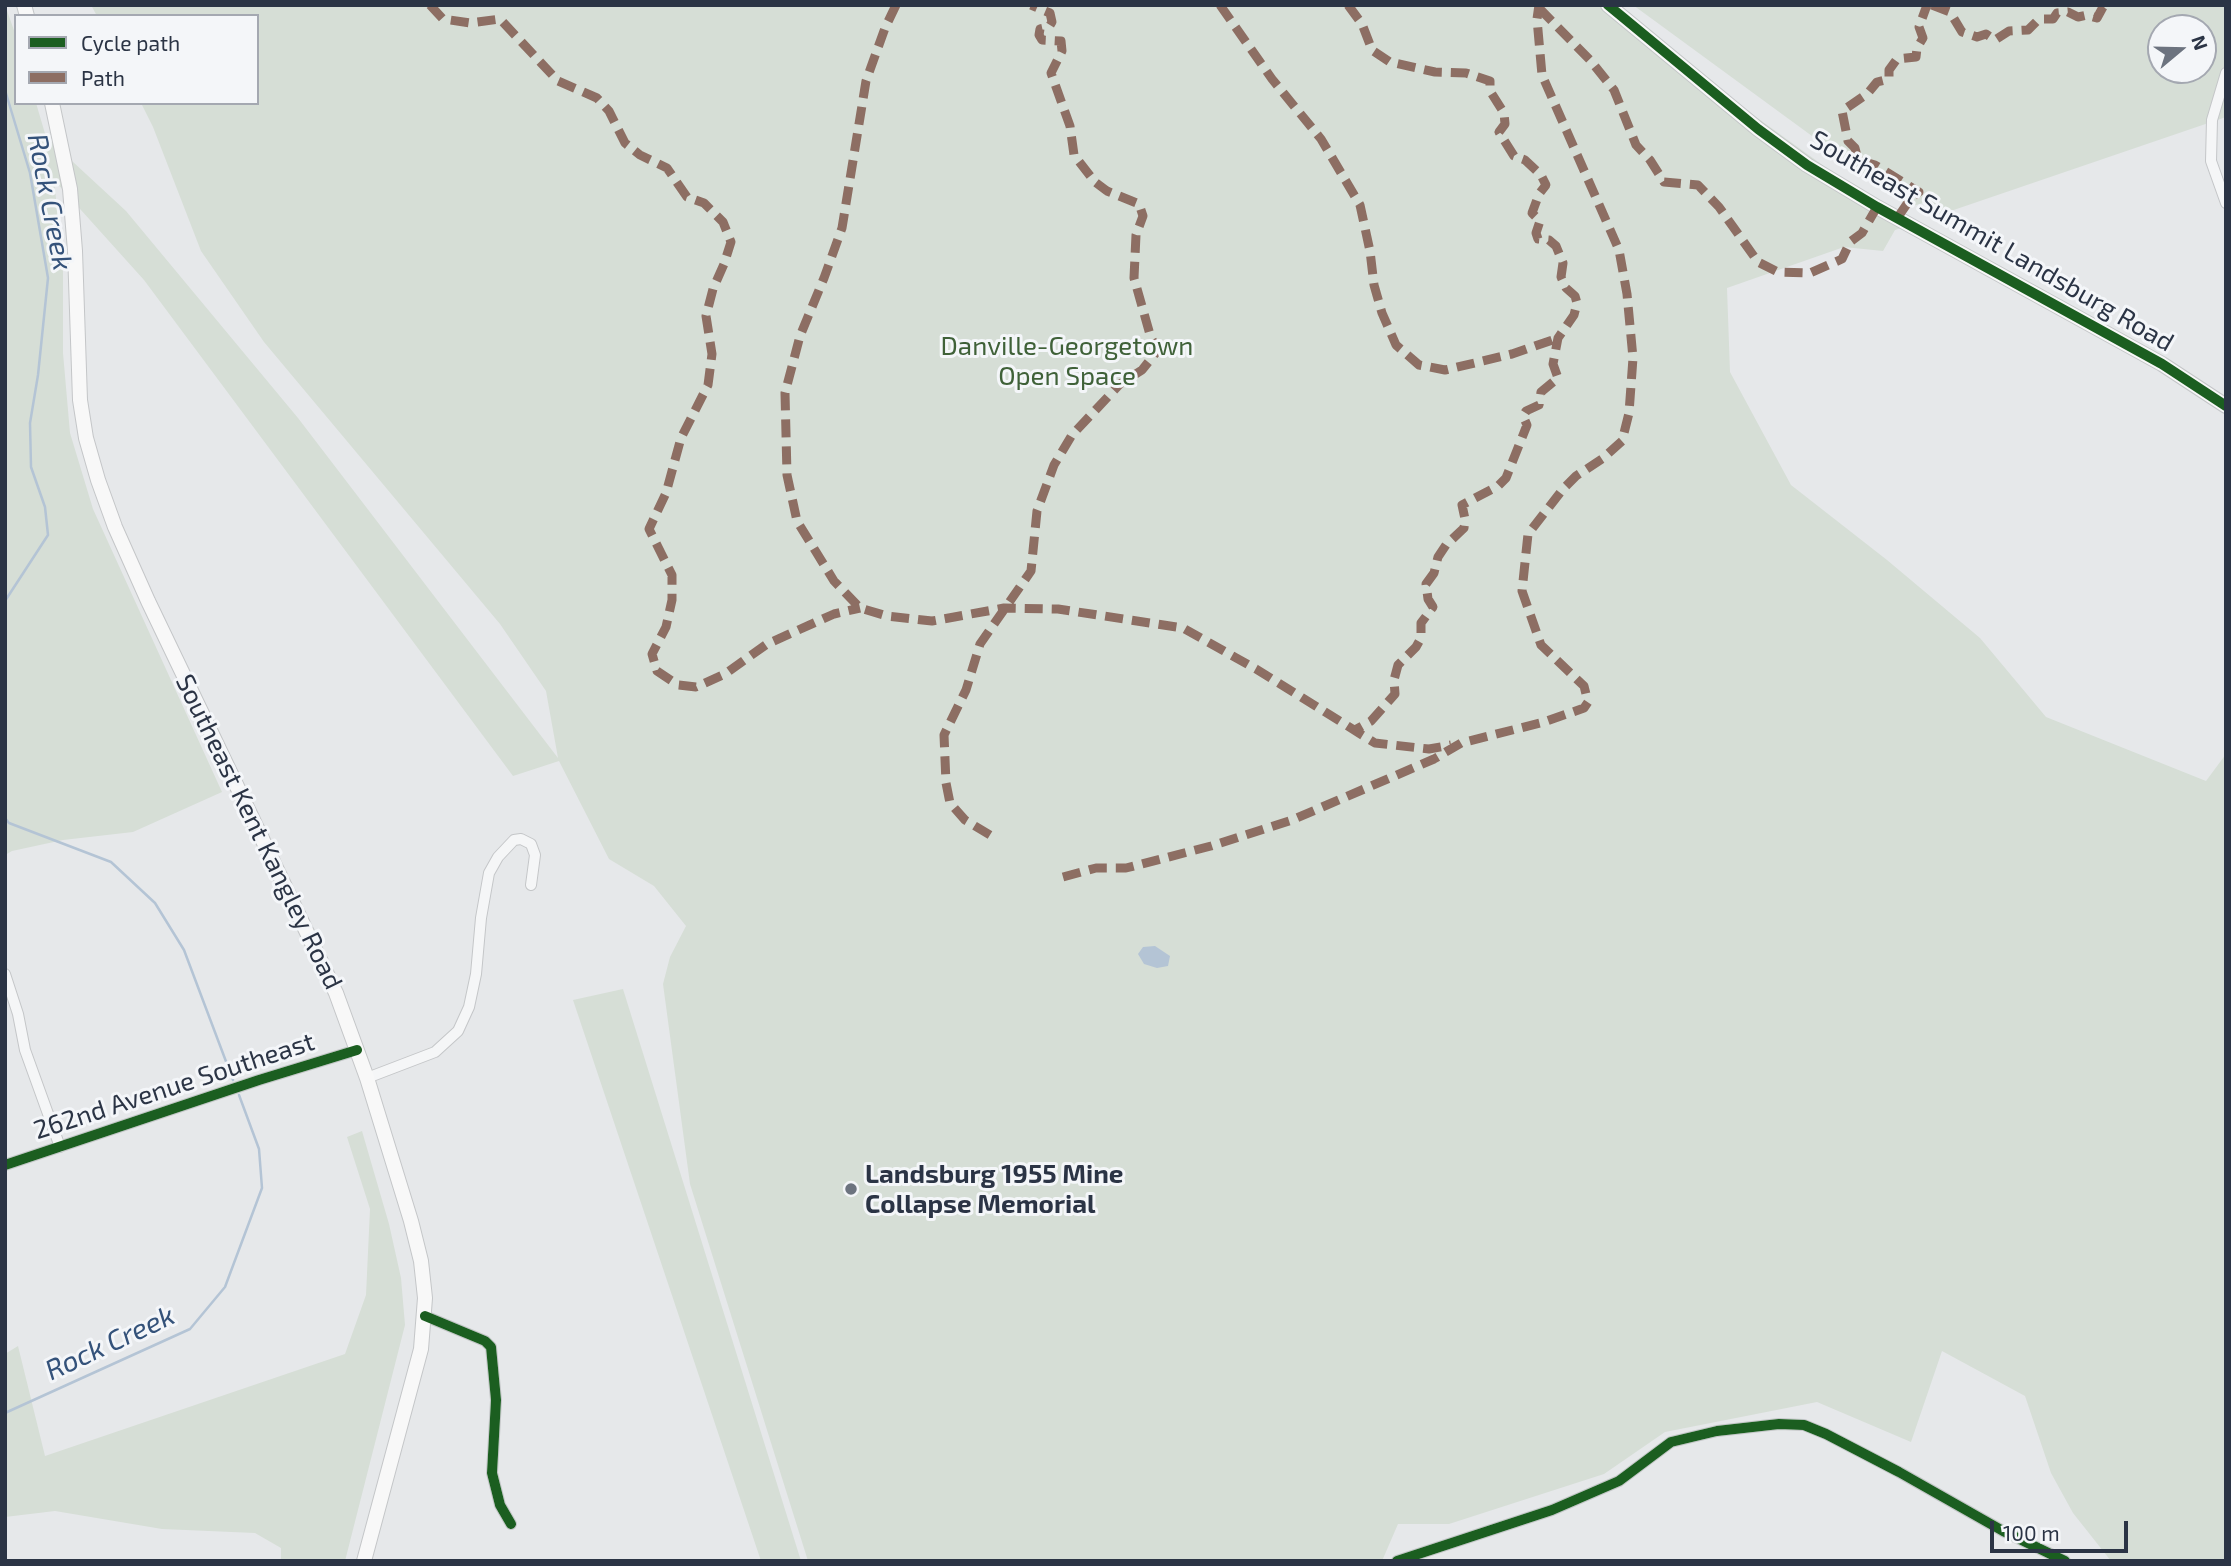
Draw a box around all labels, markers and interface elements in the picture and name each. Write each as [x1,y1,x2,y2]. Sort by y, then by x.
legend [14,14,259,105]
north arrow [2147,14,2217,84]
text: Cycle path [81,30,180,55]
text: N [2187,32,2214,53]
text: Path [81,65,125,90]
street label: Southeast Summit Landsburg Road [1805,124,2179,358]
water label: Rock Creek [20,131,80,273]
park label: Danville-Georgetown Open Space [941,330,1193,392]
street label: Southeast Kent Kangley Road [169,669,349,995]
street label: 262nd Avenue Southeast [30,1026,318,1146]
place label: Landsburg 1955 Mine Collapse Memorial [865,1158,1123,1220]
marker: Landsburg 1955 Mine Collapse Memorial [843,1181,859,1197]
water label: Rock Creek [40,1298,180,1388]
scale bar [1993,1506,2131,1550]
text: 100 m [2003,1520,2060,1545]

